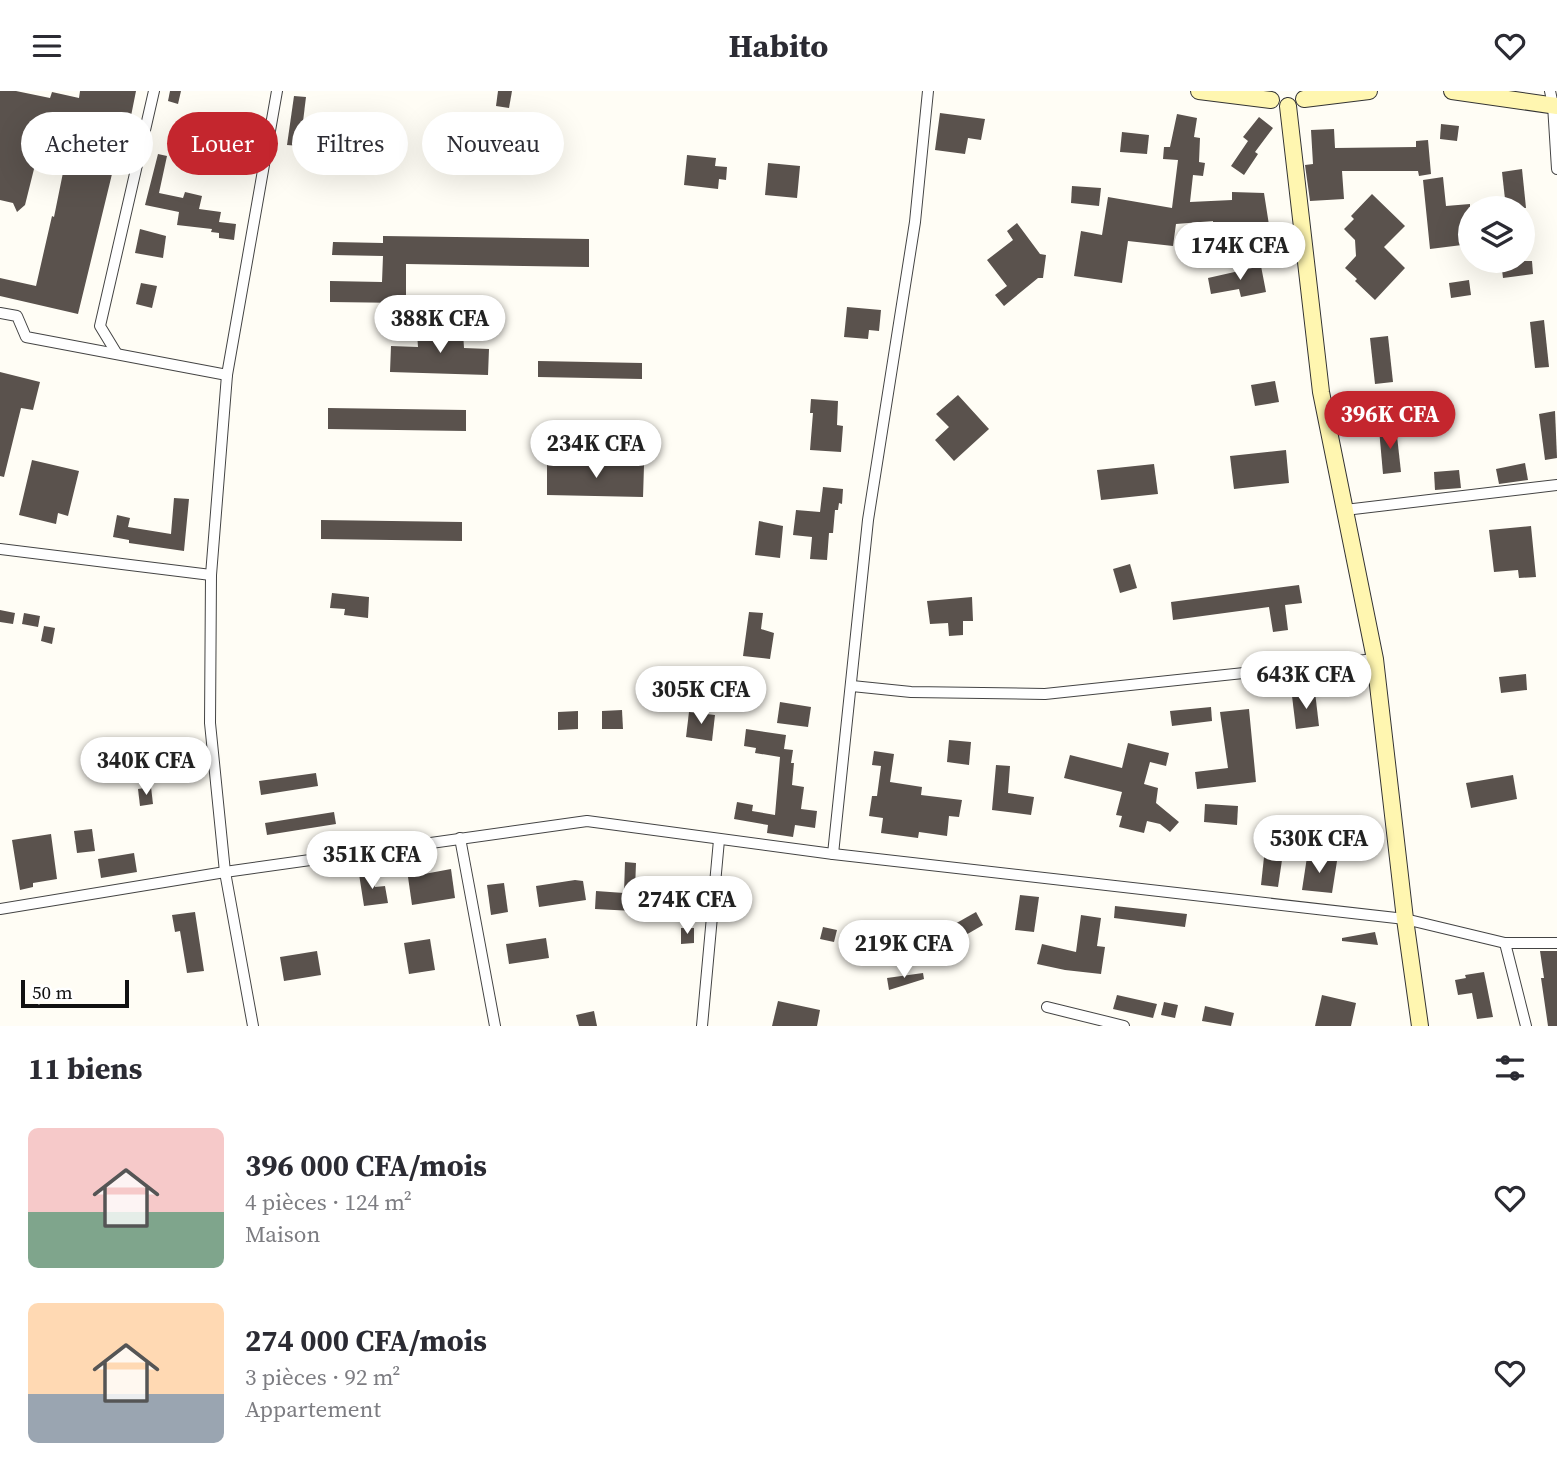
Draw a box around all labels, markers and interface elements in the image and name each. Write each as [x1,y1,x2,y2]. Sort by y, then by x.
text: Habito [729,24,828,68]
icon: menu [28,27,66,65]
icon: heart [1491,27,1529,65]
chip: Acheter [21,112,153,175]
chip: Louer [167,112,278,175]
chip: Filtres [292,112,408,175]
chip: Nouveau [422,112,564,175]
map controls [1458,196,1535,273]
button: layers [1458,196,1535,273]
pin: 174K CFA [1168,223,1312,282]
text: 174K CFA [1190,229,1290,261]
pin: 388K CFA [368,295,512,355]
text: 388K CFA [390,302,490,334]
pin: 396K CFA [1318,391,1462,451]
text: 396K CFA [1340,398,1440,430]
pin: 234K CFA [524,421,668,480]
text: 234K CFA [546,427,646,459]
pin: 643K CFA [1234,651,1378,711]
text: 643K CFA [1256,658,1356,690]
pin: 305K CFA [629,667,773,726]
text: 305K CFA [651,673,751,705]
pin: 340K CFA [74,737,218,797]
text: 340K CFA [96,744,196,776]
pin: 530K CFA [1247,815,1391,875]
text: 530K CFA [1269,822,1369,854]
pin: 351K CFA [300,831,444,891]
text: 351K CFA [322,838,422,870]
pin: 274K CFA [615,877,759,936]
text: 274K CFA [637,883,737,915]
pin: 219K CFA [832,921,976,980]
text: 219K CFA [854,927,954,959]
scale bar [21,977,130,1009]
text: 50 m [32,979,73,1005]
text: 11 biens [28,1048,142,1089]
icon: filters [1491,1049,1529,1087]
text: 396 000 CFA/mois [245,1145,487,1186]
icon: home [84,1156,168,1240]
icon: heart [1491,1179,1529,1217]
text: 4 pièces · 124 m² [245,1186,412,1218]
text: Maison [245,1218,320,1250]
text: 274 000 CFA/mois [245,1320,487,1361]
icon: home [84,1331,168,1415]
icon: heart [1491,1354,1529,1392]
text: 3 pièces · 92 m² [245,1361,400,1393]
text: Appartement [245,1393,381,1425]

